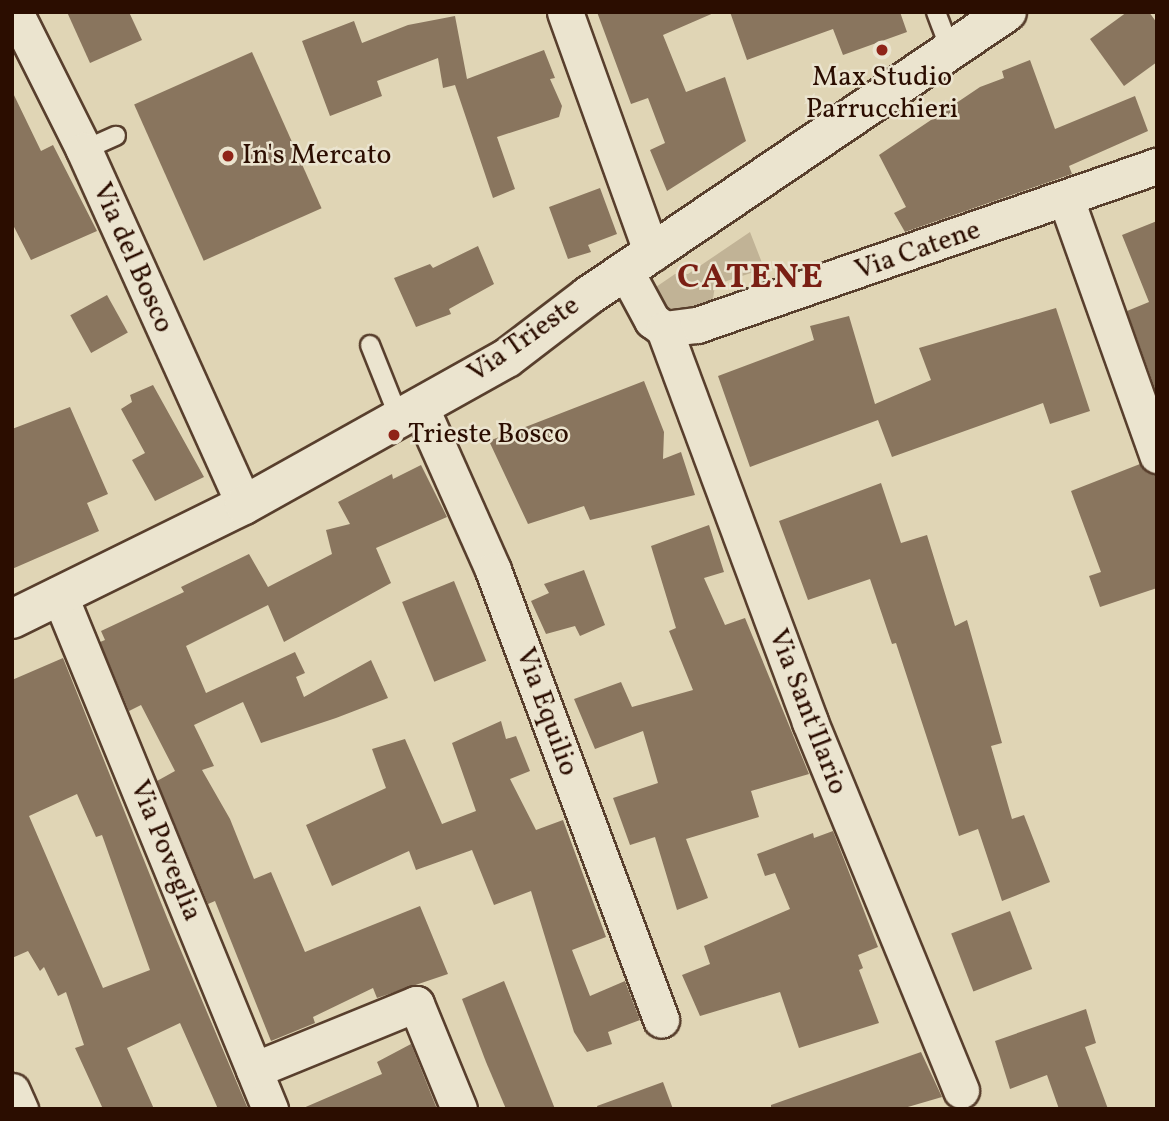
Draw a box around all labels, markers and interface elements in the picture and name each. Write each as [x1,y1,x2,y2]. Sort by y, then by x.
marker: Max Studio Parrucchieri [874,42,890,58]
place label: Max Studio Parrucchieri [806,61,958,127]
place label: In's Mercato [242,139,391,173]
marker: In's Mercato [220,148,236,164]
street label: Via del Bosco [84,178,180,338]
street label: Via Catene [851,214,985,288]
district label: CATENE [678,257,824,299]
street label: Via Trieste [461,289,587,391]
place label: Trieste Bosco [408,418,569,452]
marker: Trieste Bosco [386,427,402,443]
street label: Via Sant'Ilario [760,625,854,799]
street label: Via Equilio [507,643,585,781]
street label: Via Poveglia [122,776,208,926]

